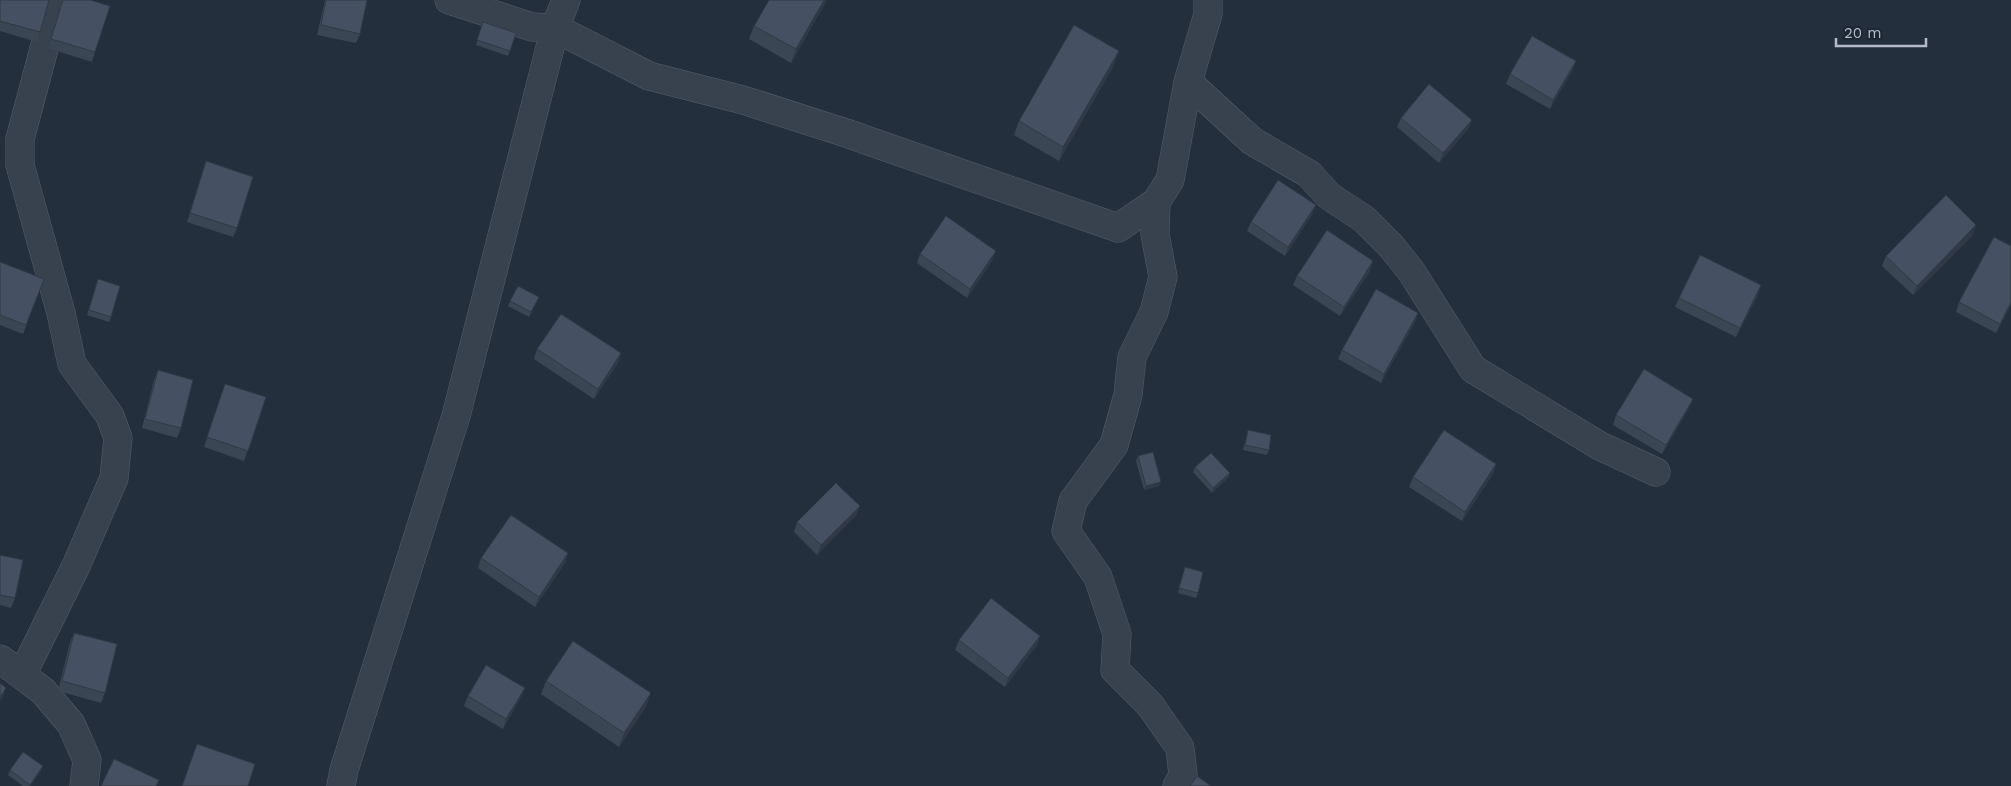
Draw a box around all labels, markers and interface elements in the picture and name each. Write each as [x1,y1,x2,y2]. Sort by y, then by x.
scale bar [1836,15,1926,47]
text: 20 m [1844,24,1882,42]

